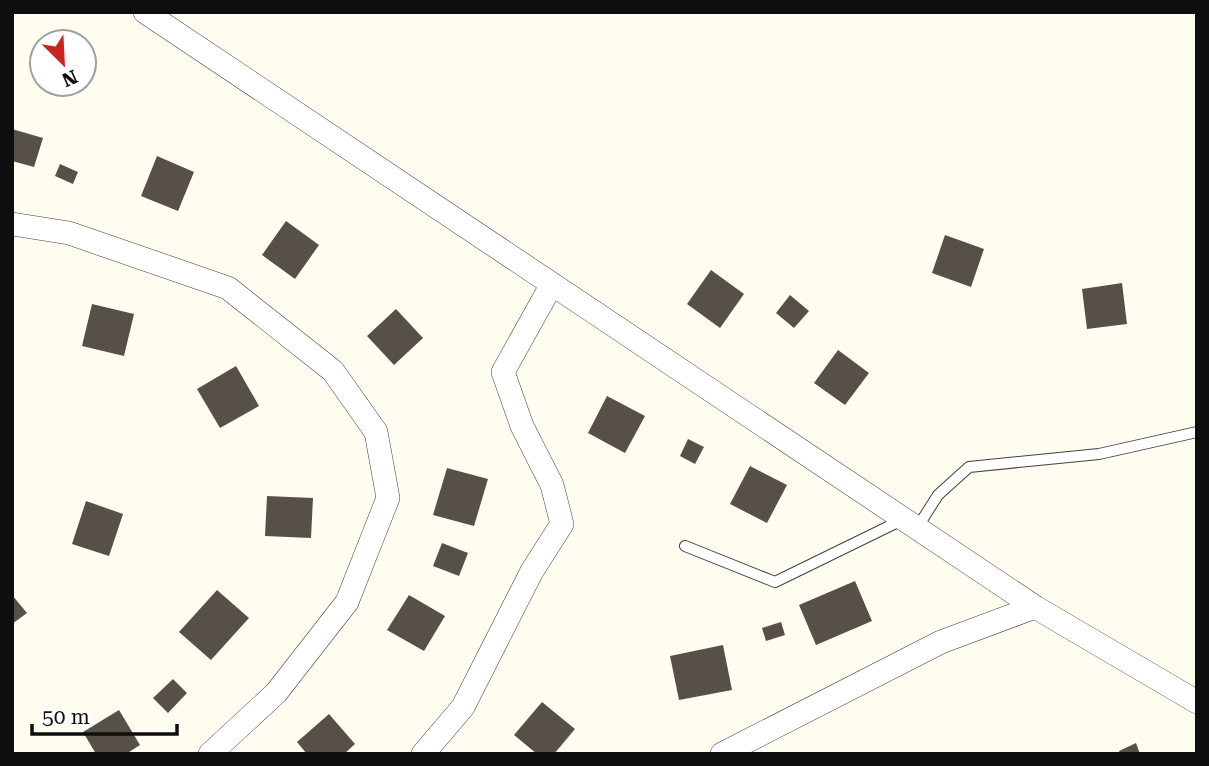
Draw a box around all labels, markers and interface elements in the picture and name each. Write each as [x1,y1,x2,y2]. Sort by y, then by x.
north arrow [28,28,98,98]
text: N [58,65,81,92]
scale bar [32,692,177,736]
text: 50 m [42,705,90,729]

